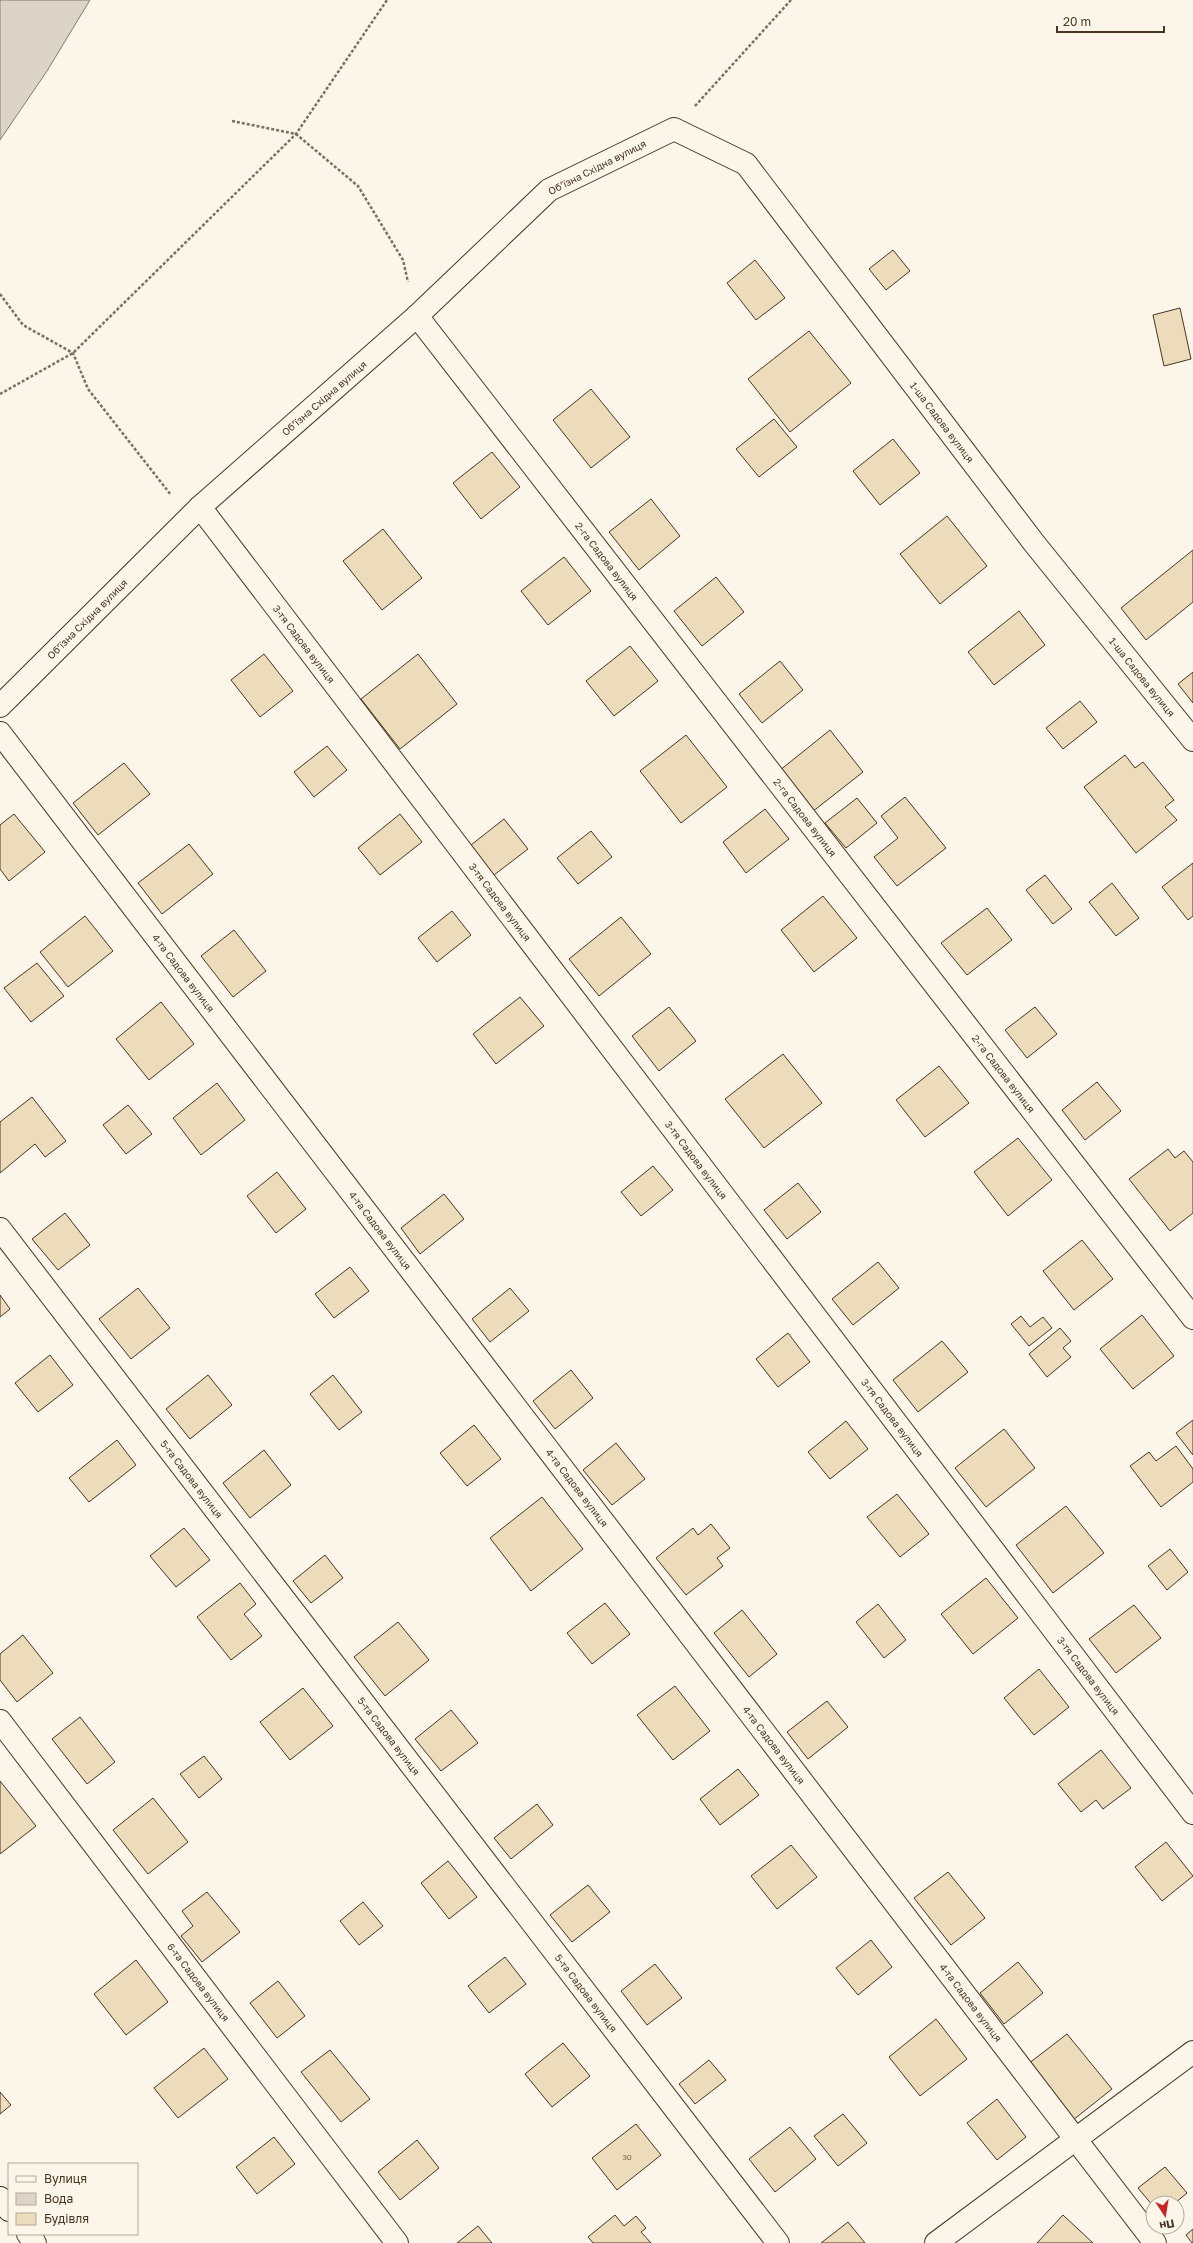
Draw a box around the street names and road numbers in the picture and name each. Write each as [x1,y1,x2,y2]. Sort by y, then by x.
street label: Обʼїзна Східна вулиця [546,137,648,197]
street label: Обʼїзна Східна вулиця [279,358,369,438]
street label: 1-ша Садова вулиця [908,379,977,465]
street label: 2-га Садова вулиця [573,520,641,602]
street label: Обʼїзна Східна вулиця [44,576,130,662]
street label: 3-тя Садова вулиця [271,602,338,685]
street label: 1-ша Садова вулиця [1107,635,1178,719]
street label: 2-га Садова вулиця [771,776,839,859]
street label: 3-тя Садова вулиця [467,860,534,943]
street label: 4-та Садова вулиця [150,931,217,1014]
street label: 2-га Садова вулиця [970,1032,1038,1115]
street label: 3-тя Садова вулиця [663,1118,730,1201]
street label: 4-та Садова вулиця [347,1189,414,1272]
street label: 3-тя Садова вулиця [859,1376,926,1459]
street label: 5-та Садова вулиця [158,1438,225,1520]
street label: 4-та Садова вулиця [543,1446,611,1529]
street label: 3-тя Садова вулиця [1055,1634,1122,1717]
street label: 5-та Садова вулиця [355,1695,423,1777]
street label: 4-та Садова вулиця [740,1703,808,1786]
street label: 6-та Садова вулиця [165,1941,232,2024]
street label: 5-та Садова вулиця [553,1952,620,2034]
street label: 4-та Садова вулиця [937,1961,1005,2044]

